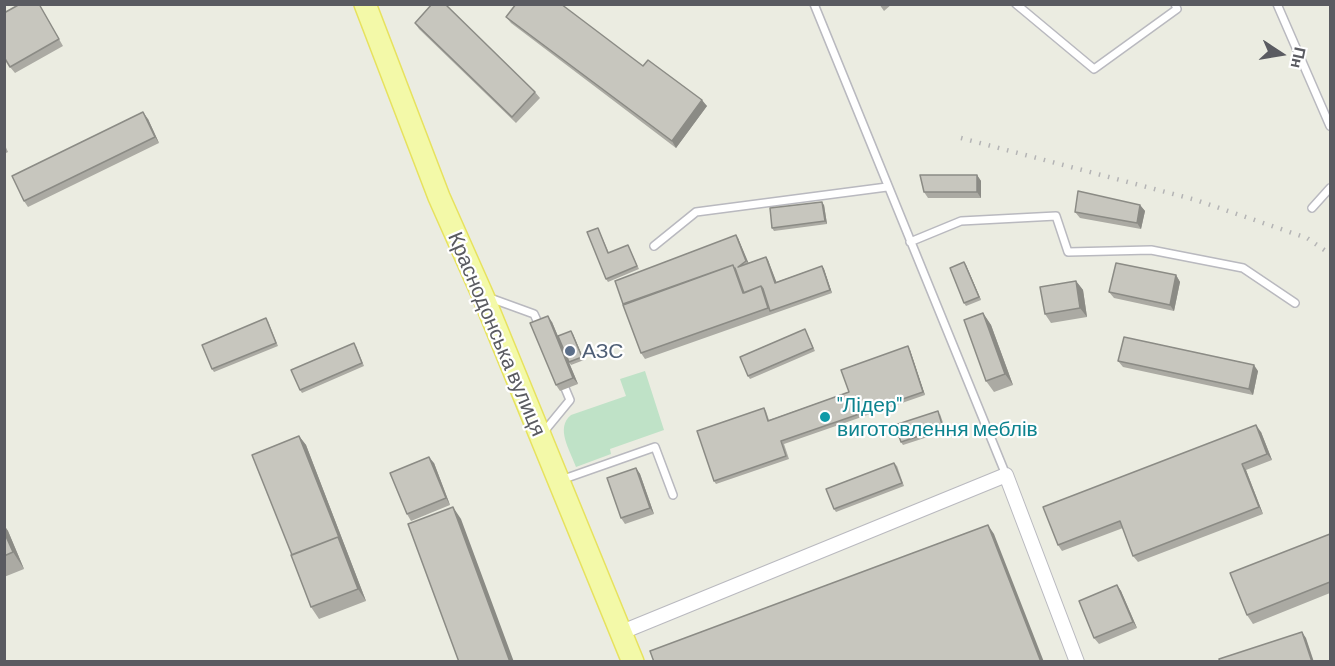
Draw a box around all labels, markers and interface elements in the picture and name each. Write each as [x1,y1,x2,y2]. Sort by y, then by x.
north arrow [1251,24,1311,84]
text: Пн [1288,46,1311,70]
street label: Краснодонська вулиця [443,228,551,440]
place label: АЗС [582,338,623,364]
marker: АЗС [563,344,577,358]
place label: "Лідер" виготовлення меблів [837,392,1038,442]
marker: "Лідер" виготовлення меблів [818,410,832,424]

